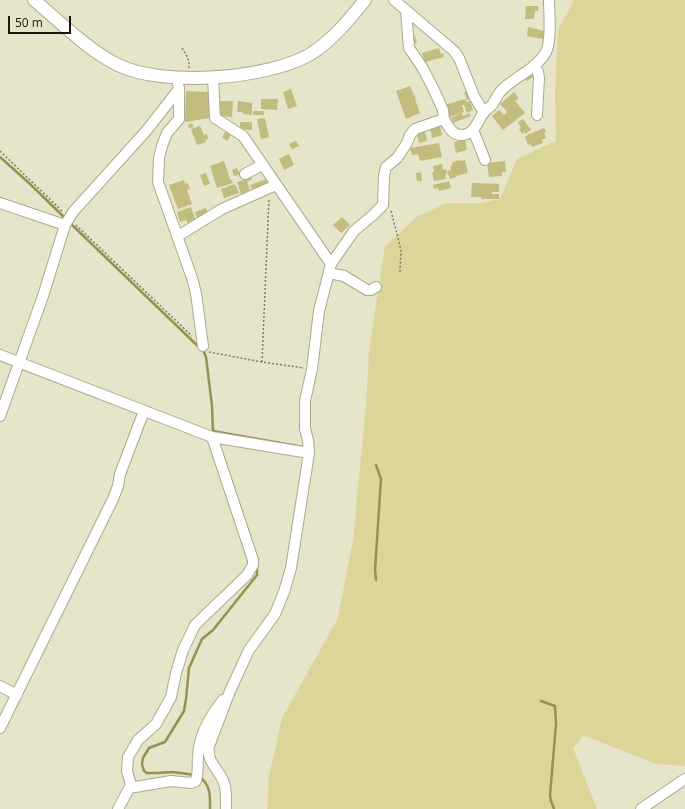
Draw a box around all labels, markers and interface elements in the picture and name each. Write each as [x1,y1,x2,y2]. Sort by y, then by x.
scale bar [10,8,73,34]
text: 50 m [15,14,43,31]

